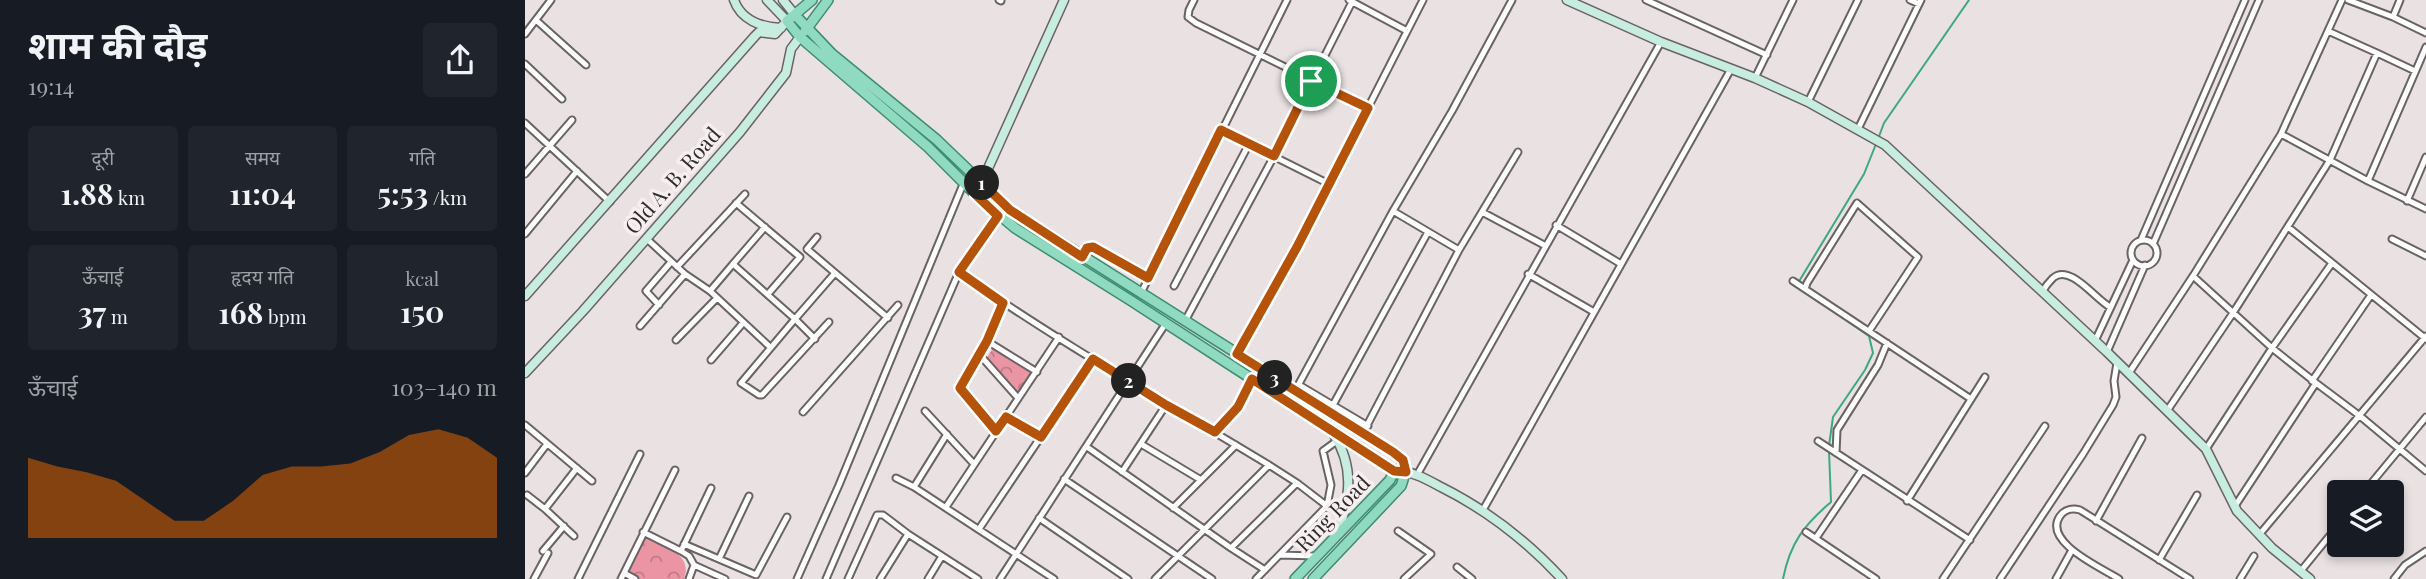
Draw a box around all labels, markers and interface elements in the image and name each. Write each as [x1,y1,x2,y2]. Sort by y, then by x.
text: शाम की दौड़ [28,18,207,69]
button: share [423,23,497,97]
pin [1281,51,1341,111]
icon: arrive [1292,62,1330,100]
text: 19:14 [28,70,74,101]
street label: Old A. B. Road [617,120,726,239]
text: दूरी [91,144,114,170]
text: समय [245,144,280,170]
text: गति [409,144,435,170]
pin: 1 [965,166,1000,200]
text: 1 [978,169,985,195]
text: 1.88 [60,173,114,213]
text: 11:04 [229,173,296,213]
text: 5:53 [377,173,428,213]
text: km [114,184,145,210]
text: /km [428,184,467,210]
text: ऊँचाई [82,263,123,289]
text: हृदय गति [231,263,294,289]
text: kcal [405,265,439,291]
text: 150 [400,291,444,331]
text: 37 [78,292,106,332]
text: 168 [218,292,263,332]
text: m [106,303,128,329]
text: bpm [263,303,307,329]
pin: 3 [1257,360,1293,396]
pin: 2 [1111,364,1147,398]
text: 3 [1270,364,1279,390]
text: 2 [1124,367,1133,393]
text: ऊँचाई [28,371,78,402]
text: 103–140 m [391,371,497,402]
street label: Ring Road [1288,468,1375,557]
map controls [2327,480,2404,557]
button: layers [2327,480,2404,557]

